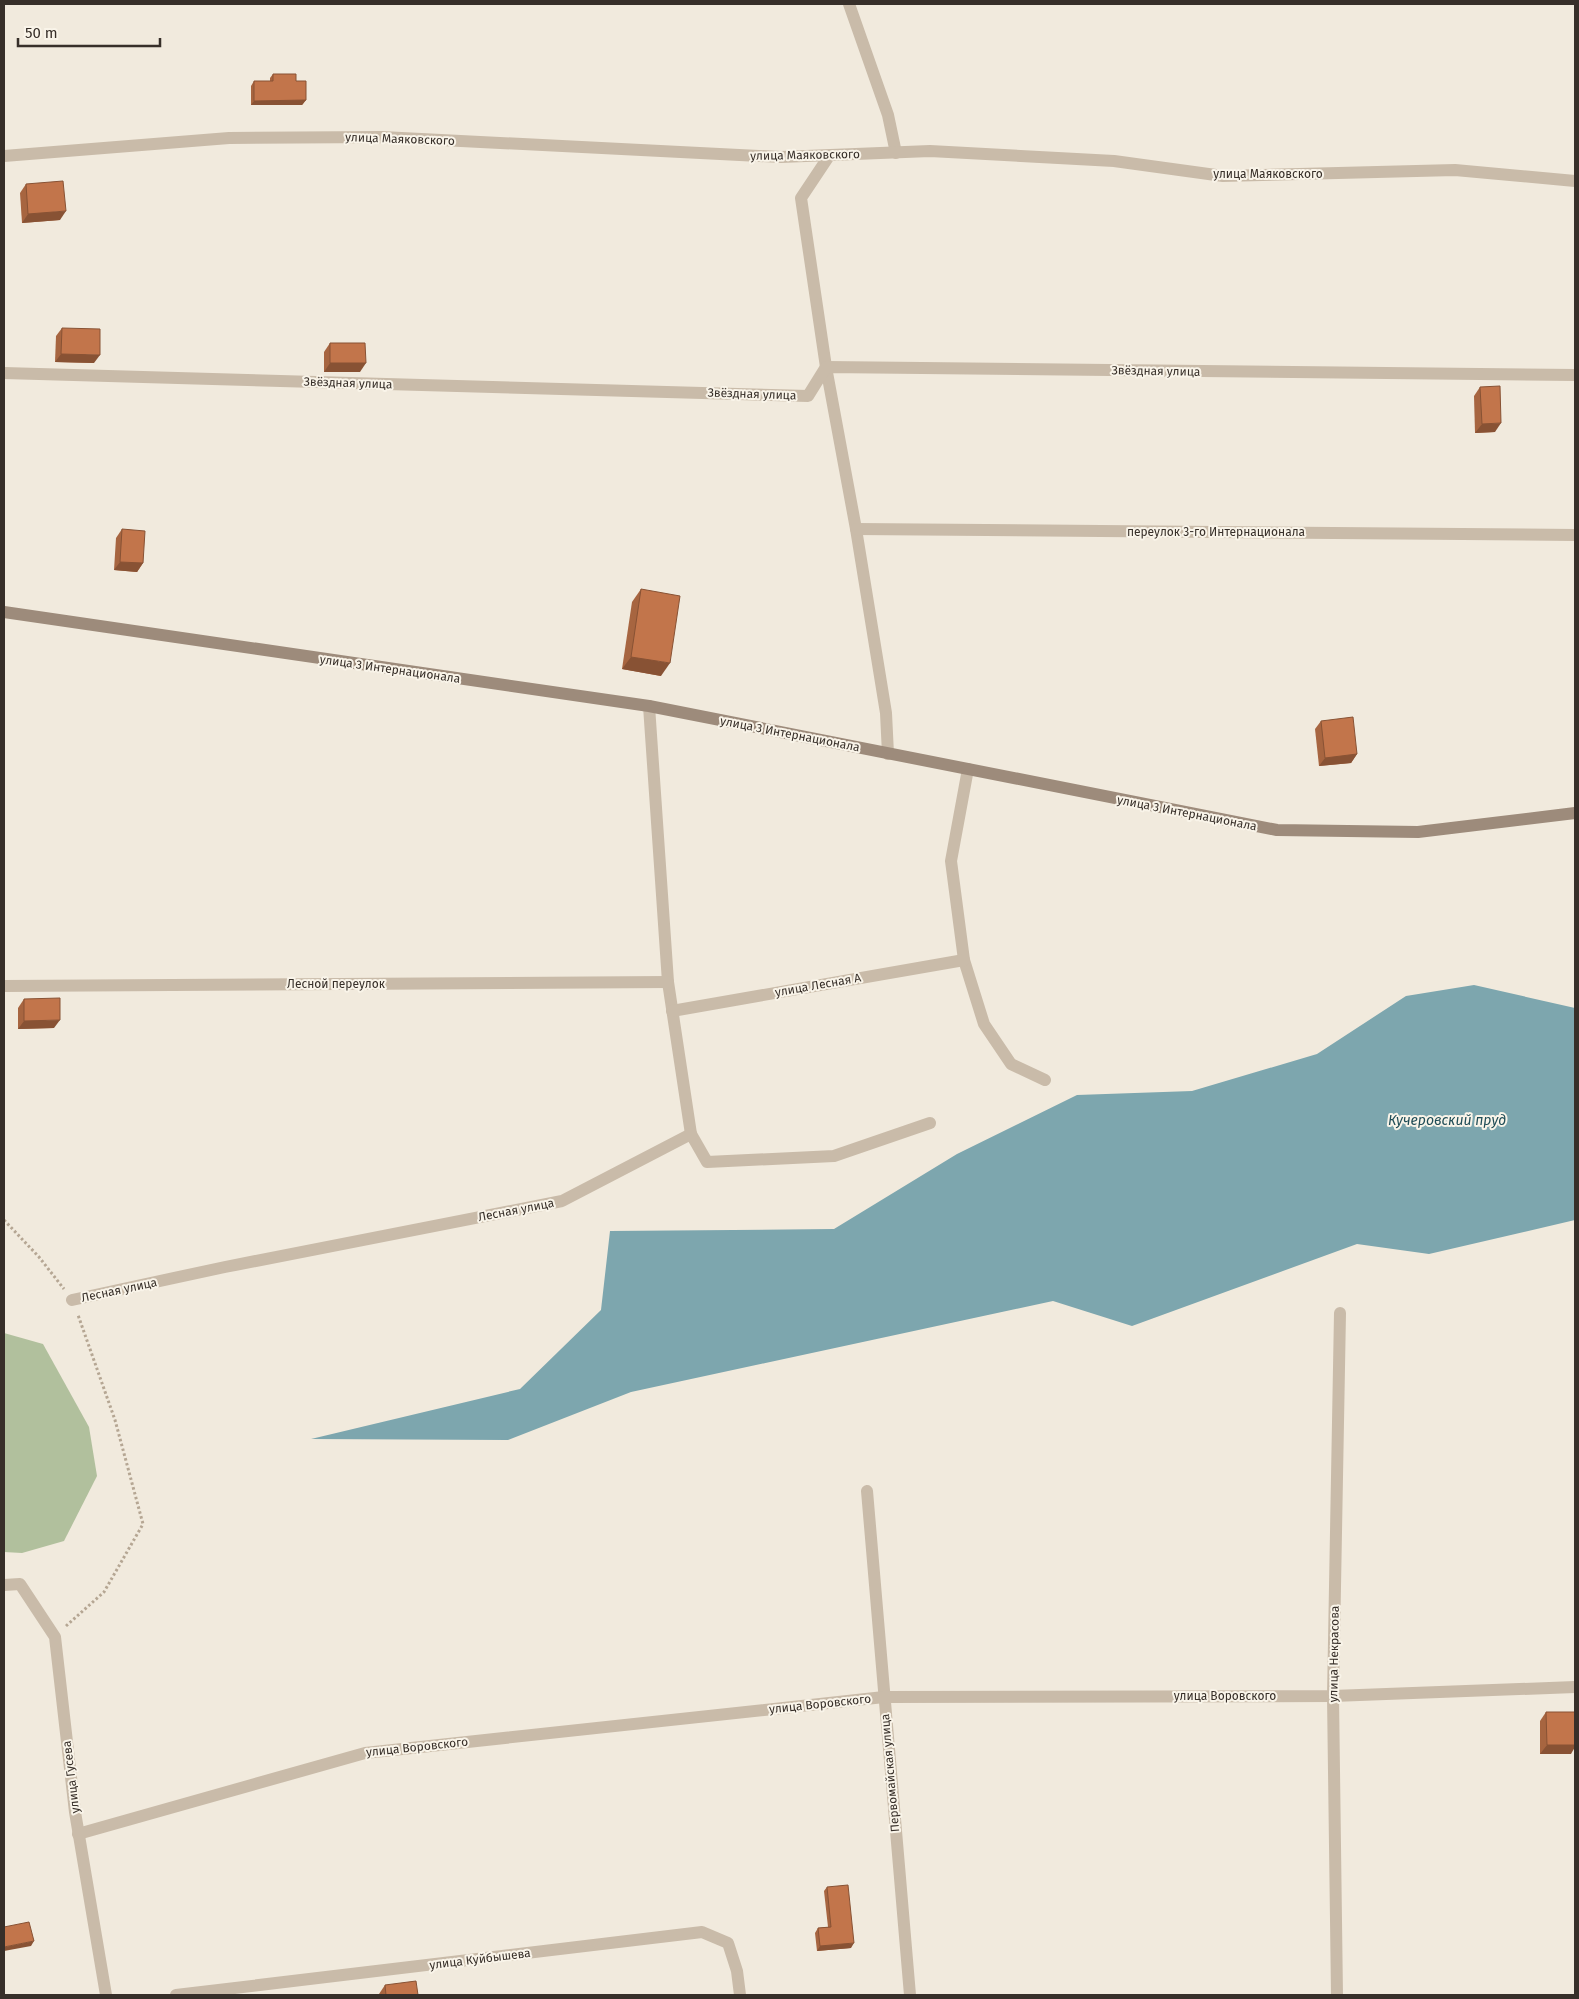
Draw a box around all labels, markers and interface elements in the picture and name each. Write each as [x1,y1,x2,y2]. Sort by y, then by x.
scale bar [18,15,160,47]
text: 50 m [25,24,58,42]
street label: улица Маяковского [345,130,455,148]
street label: улица Маяковского [750,147,860,163]
street label: улица Маяковского [1213,167,1323,181]
street label: Звёздная улица [1112,363,1200,379]
street label: Звёздная улица [303,374,393,392]
street label: Звёздная улица [707,385,797,403]
street label: переулок 3-го Интернационала [1127,525,1305,539]
street label: улица 3 Интернационала [319,652,461,686]
street label: улица 3 Интернационала [719,714,861,754]
street label: улица 3 Интернационала [1116,793,1258,833]
street label: улица Лесная А [774,971,862,999]
street label: Лесной переулок [287,977,386,991]
water label: Кучеровский пруд [1388,1112,1506,1129]
street label: Лесная улица [477,1196,555,1224]
street label: Лесная улица [80,1275,158,1305]
street label: улица Некрасова [1326,1606,1342,1702]
street label: улица Воровского [1174,1689,1276,1703]
street label: улица Воровского [768,1692,872,1716]
street label: Первомайская улица [878,1713,902,1833]
street label: улица Воровского [365,1735,469,1759]
street label: улица Гусева [60,1740,82,1814]
street label: улица Куйбышева [429,1946,531,1972]

